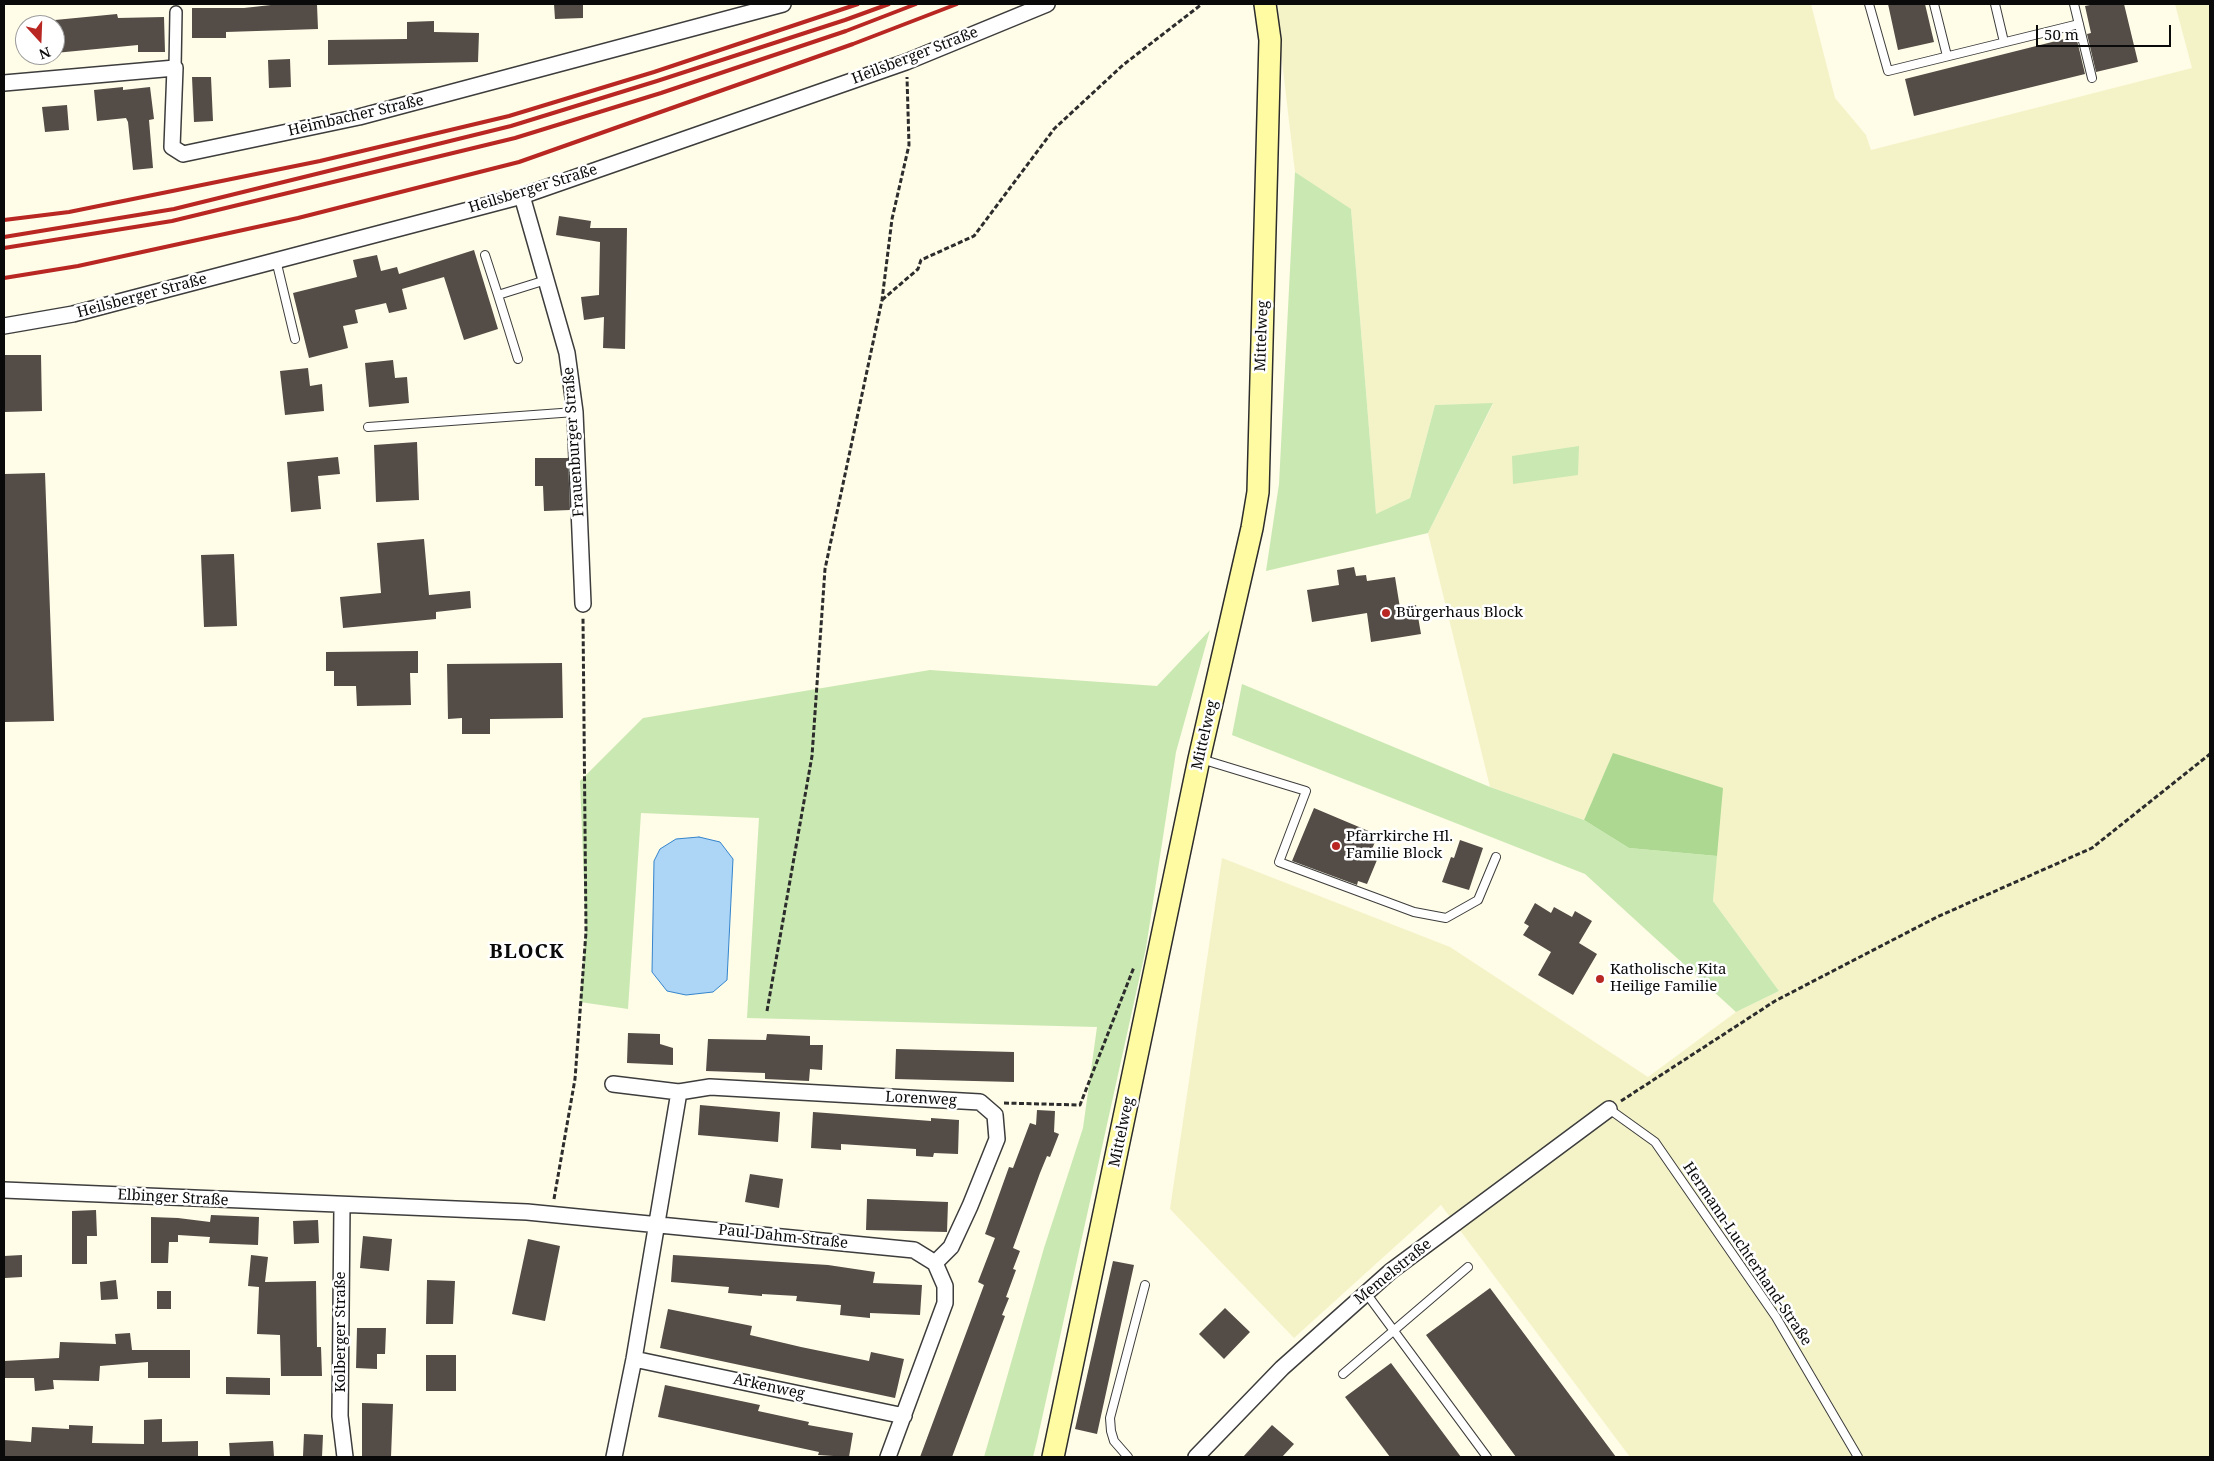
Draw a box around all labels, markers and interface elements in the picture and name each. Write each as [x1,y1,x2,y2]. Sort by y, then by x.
north arrow [15,15,65,65]
scale bar [2039,15,2174,47]
street label: Heilsberger Straße [849,24,981,88]
text: 50 m [2044,24,2079,44]
text: N [37,43,53,64]
street label: Heimbacher Straße [286,92,426,140]
street label: Heilsberger Straße [466,161,600,217]
street label: Heilsberger Straße [75,270,209,322]
street label: Mittelweg [1252,300,1272,372]
street label: Frauenburger Straße [560,366,588,518]
place label: Bürgerhaus Block [1396,604,1523,622]
marker: Bürgerhaus Block [1380,607,1392,619]
street label: Mittelweg [1188,698,1222,772]
place label: Pfarrkirche Hl. Familie Block [1346,828,1453,863]
marker: Pfarrkirche Hl. Familie Block [1330,840,1342,852]
district label: BLOCK [489,940,565,964]
place label: Katholische Kita Heilige Familie [1610,961,1726,996]
marker: Katholische Kita Heilige Familie [1594,973,1606,985]
street label: Lorenweg [885,1088,957,1110]
street label: Mittelweg [1106,1095,1138,1169]
street label: Hermann-Luchterhand-Straße [1679,1159,1815,1349]
street label: Elbinger Straße [117,1186,229,1210]
street label: Paul-Dahm-Straße [717,1221,849,1253]
street label: Memelstraße [1351,1235,1435,1309]
street label: Kolberger Straße [332,1271,350,1393]
street label: Arkenweg [732,1371,806,1403]

